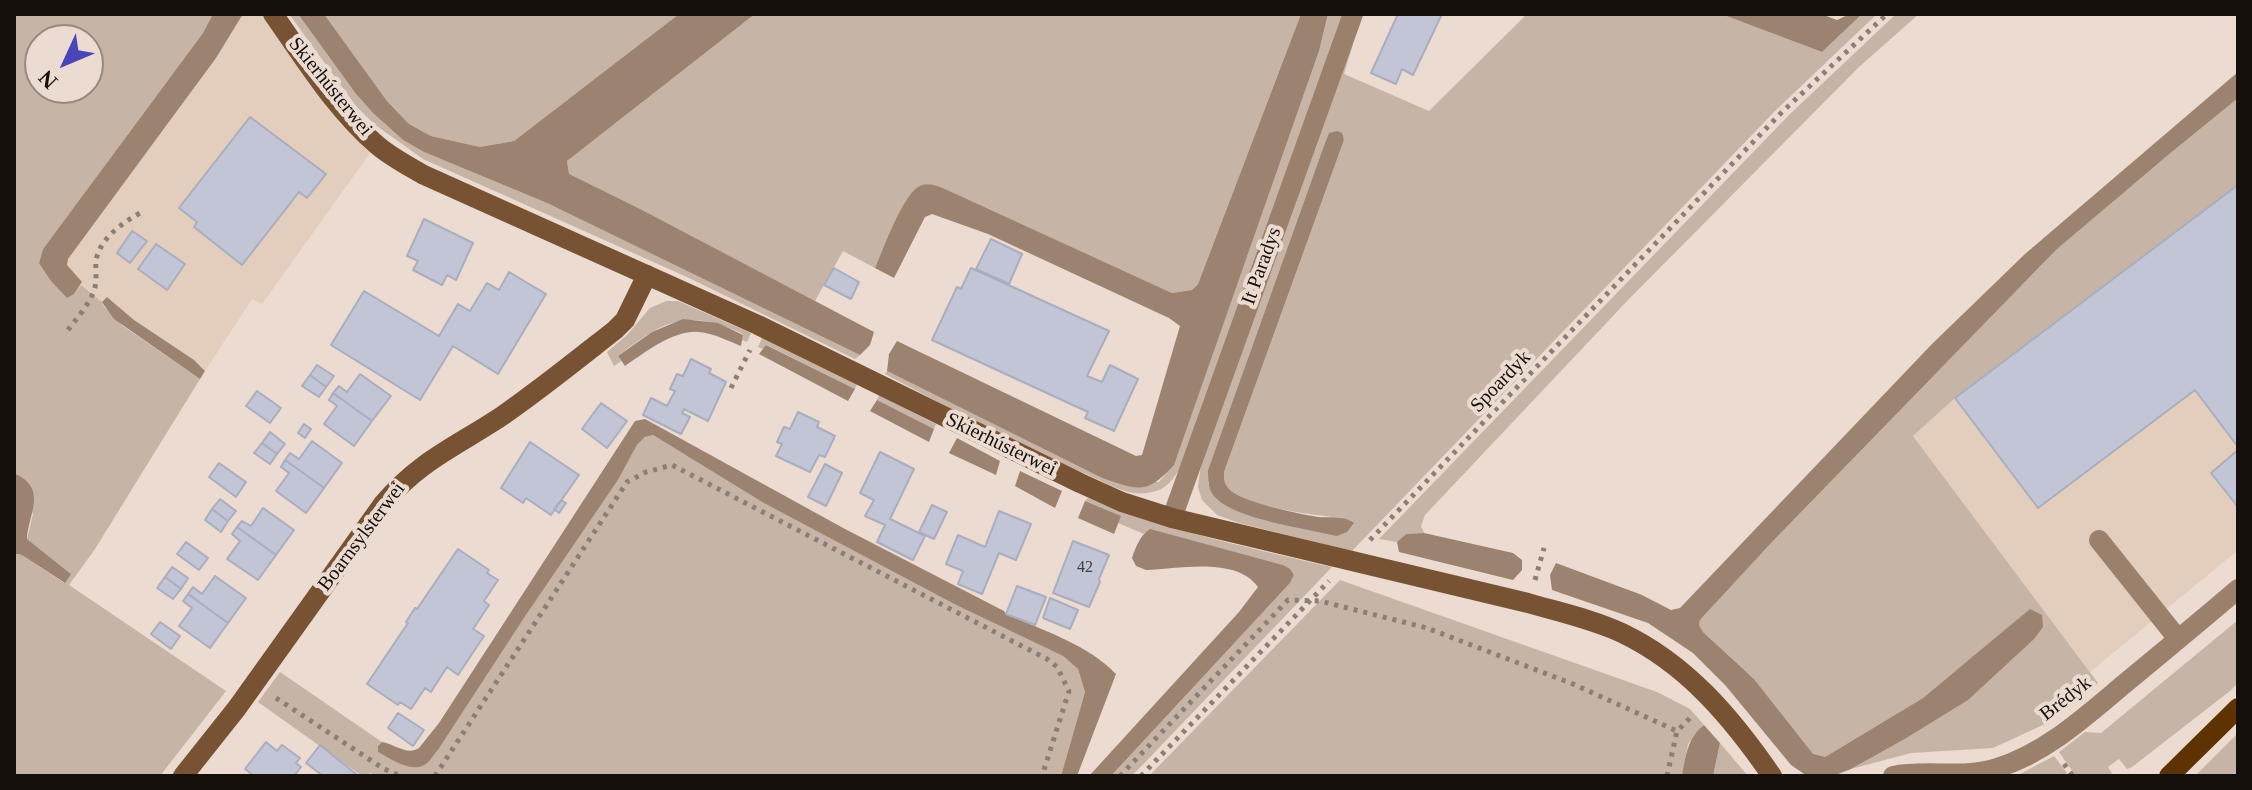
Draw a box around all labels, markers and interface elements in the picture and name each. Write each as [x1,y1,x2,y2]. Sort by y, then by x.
north arrow [24,24,104,104]
street label: Skierhústerwei [283,33,377,141]
text: N [33,65,62,94]
street label: It Paradys [1237,224,1287,308]
street label: Spoardyk [1466,346,1536,418]
street label: Skierhústerwei [942,408,1060,482]
street label: Boarnsylsterwei [313,478,411,596]
house number: 42 [1077,558,1093,578]
street label: Brédyk [2035,671,2097,727]

